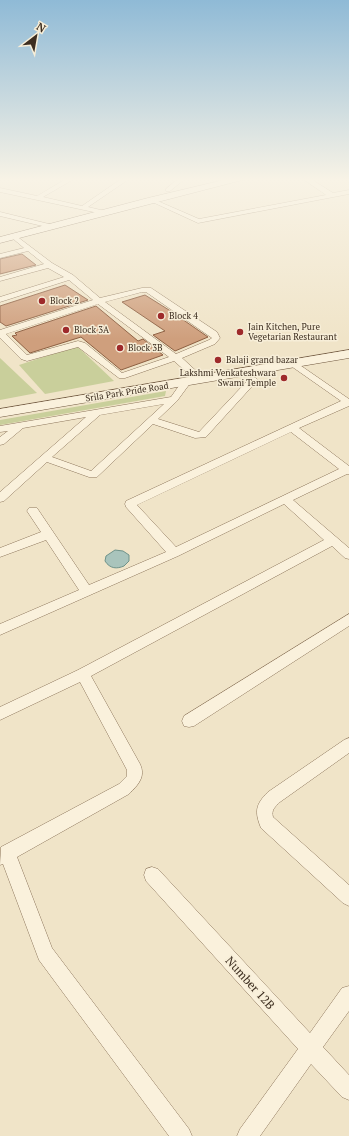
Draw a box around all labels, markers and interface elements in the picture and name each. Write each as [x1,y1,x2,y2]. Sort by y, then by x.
north arrow [16,16,56,56]
text: N [34,19,49,36]
place label: Block 2 [50,295,79,307]
marker: Block 2 [37,296,47,306]
place label: Block 4 [169,310,198,322]
marker: Block 4 [156,311,166,321]
place label: Jain Kitchen, Pure Vegetarian Restaurant [248,321,338,343]
place label: Block 3A [74,324,110,336]
marker: Block 3A [61,325,71,335]
marker: Jain Kitchen, Pure Vegetarian Restaurant [235,327,245,337]
place label: Block 3B [128,342,163,354]
marker: Block 3B [115,343,125,353]
place label: Balaji grand bazar [226,354,298,366]
marker: Balaji grand bazar [213,355,223,365]
place label: Lakshmi Venkateshwara Swami Temple [180,367,276,389]
marker: Lakshmi Venkateshwara Swami Temple [279,373,289,383]
street label: Srila Park Pride Road [85,380,169,404]
street label: Number 12B [223,953,278,1012]

